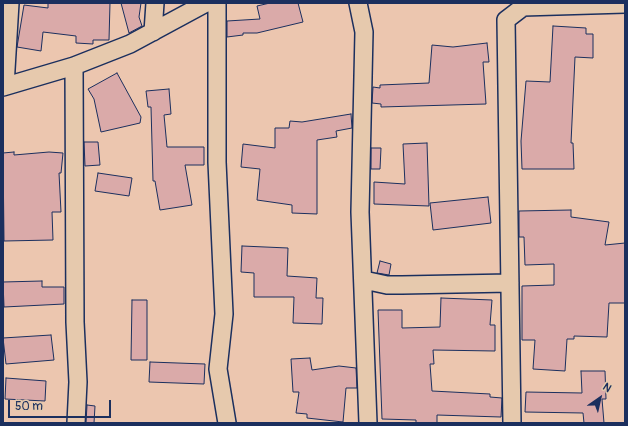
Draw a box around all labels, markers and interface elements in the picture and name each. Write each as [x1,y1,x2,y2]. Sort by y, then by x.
north arrow [580,378,620,418]
text: N [600,380,614,395]
scale bar [10,392,113,418]
text: 50 m [15,399,43,414]

